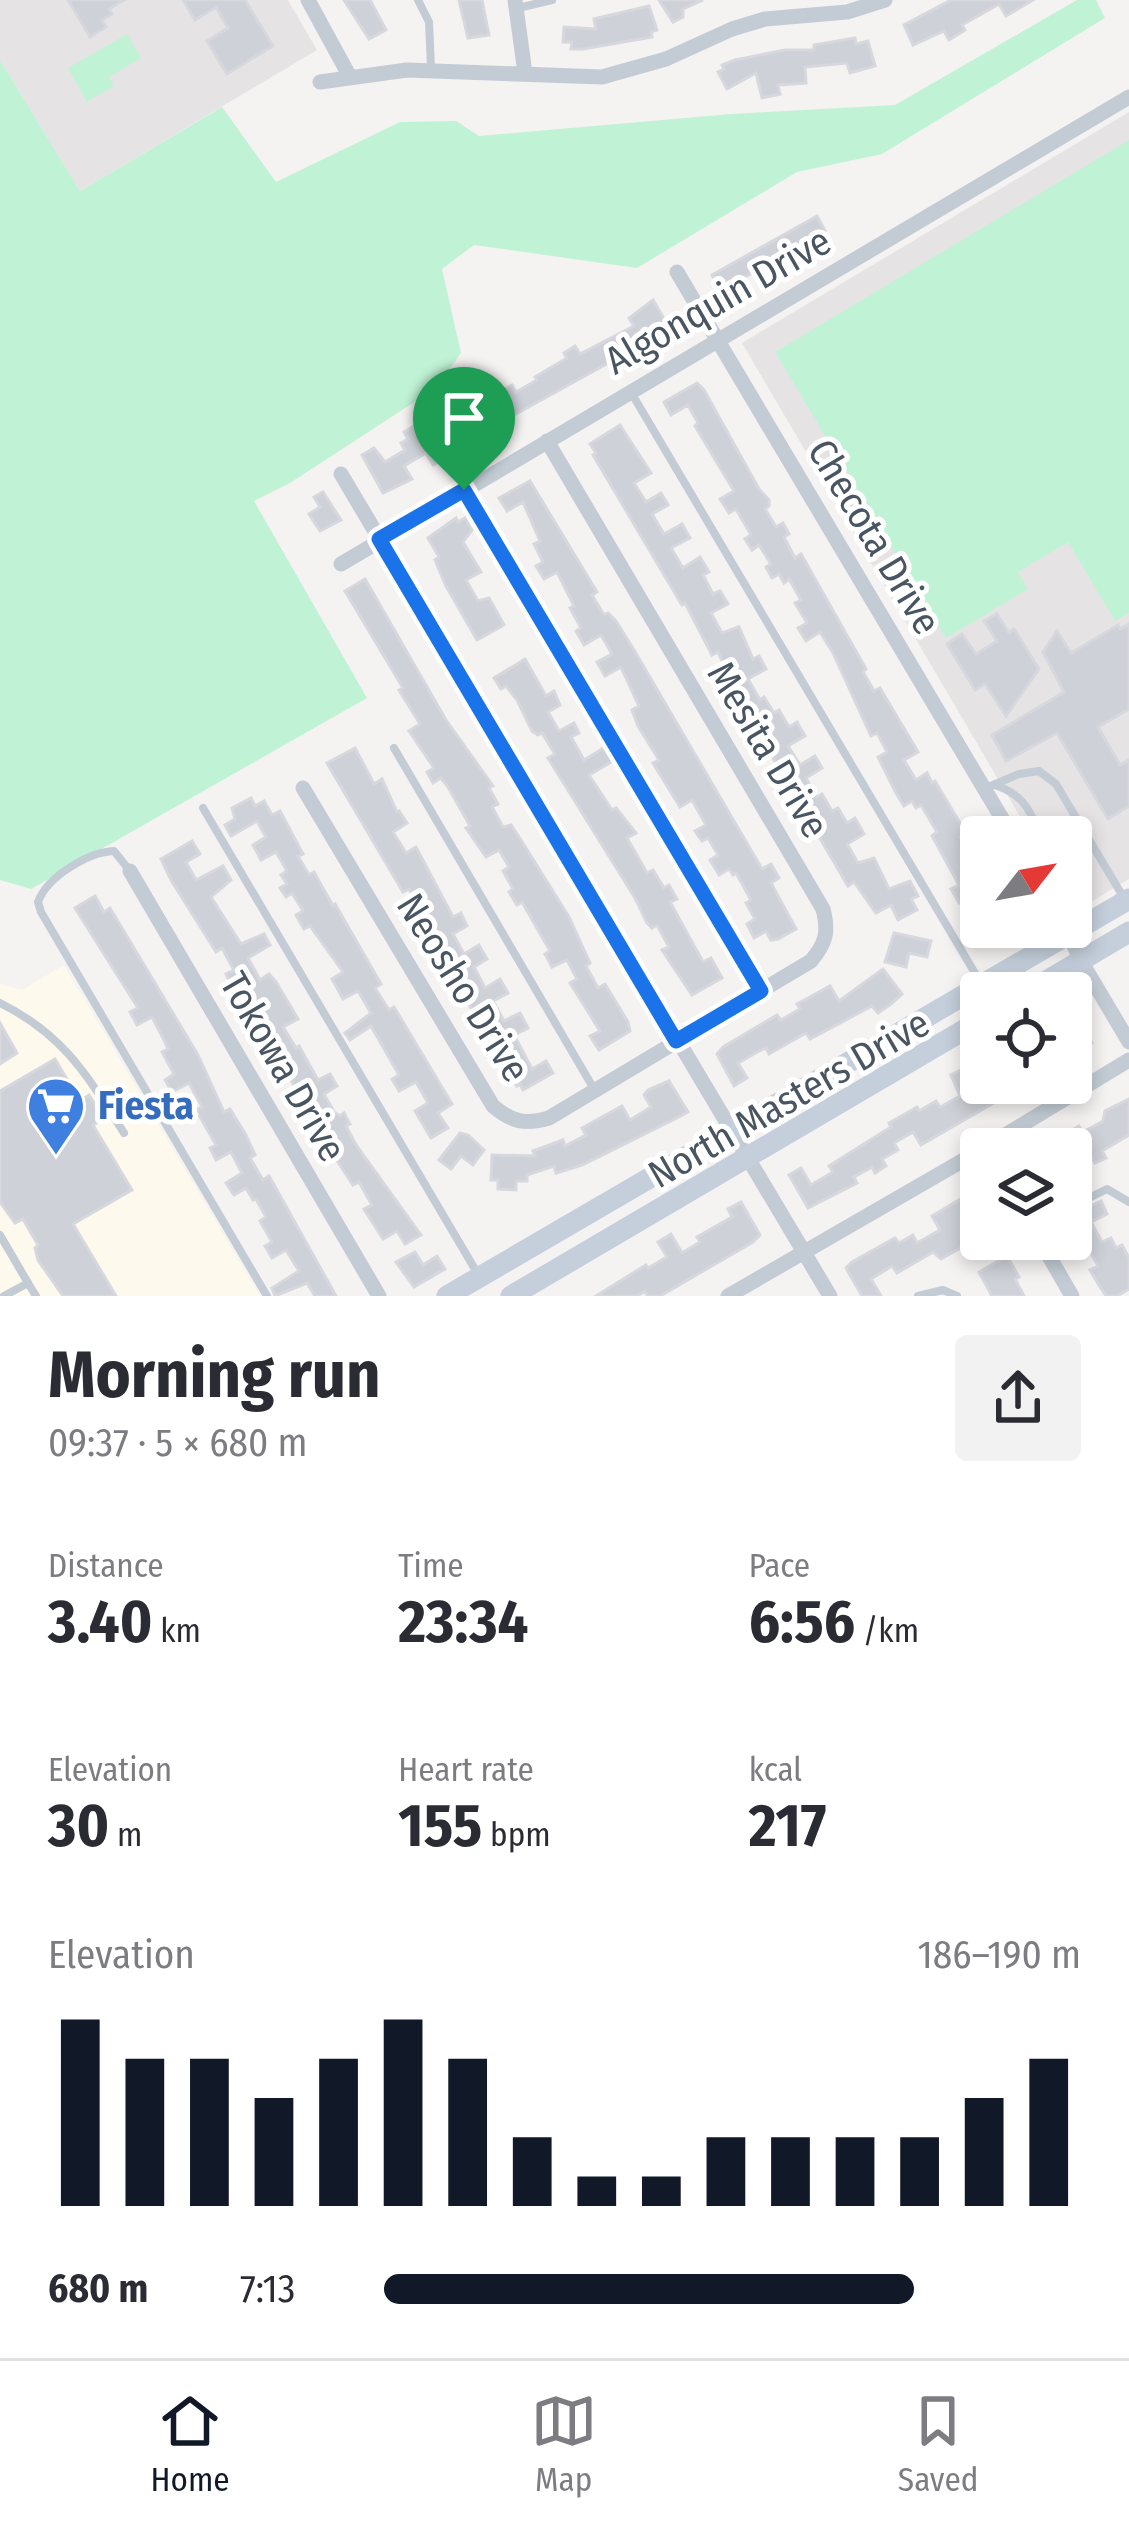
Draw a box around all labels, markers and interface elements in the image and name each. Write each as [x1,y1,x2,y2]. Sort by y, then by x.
street label: Algonquin Drive [597,218,839,384]
pin [413,367,515,490]
icon: arrive [431,385,497,451]
street label: Checota Drive [798,431,950,643]
street label: Mesita Drive [698,654,838,846]
north arrow [960,816,1092,948]
map controls [960,816,1092,1260]
street label: Neosho Drive [387,886,539,1090]
street label: Tokowa Drive [210,964,356,1170]
button: locate [960,972,1092,1104]
street label: North Masters Drive [641,1000,937,1198]
supermarket icon: Fiesta [25,1075,87,1157]
place label: Fiesta [98,1083,194,1129]
button: layers [960,1128,1092,1260]
text: Morning run [48,1335,381,1414]
button: share [955,1335,1081,1461]
text: 09:37 · 5 × 680 m [48,1420,308,1466]
text: Distance [48,1546,164,1586]
text: Time [398,1546,464,1586]
text: Pace [749,1546,810,1586]
text: 3.40 [48,1586,152,1658]
text: 23:34 [398,1586,528,1658]
text: 6:56 [749,1586,855,1658]
text: km [152,1611,201,1651]
text: /km [855,1611,919,1651]
text: Elevation [48,1750,172,1790]
text: Heart rate [398,1750,534,1790]
text: kcal [749,1750,802,1790]
text: 30 [48,1790,109,1862]
text: 155 [398,1790,482,1862]
text: 217 [749,1790,826,1862]
text: m [109,1815,142,1855]
text: bpm [482,1815,551,1855]
text: Elevation [48,1932,195,1978]
text: 186–190 m [918,1932,1081,1978]
text: 680 m [48,2266,148,2312]
text: 7:13 [240,2266,295,2312]
tab: Home [151,2388,230,2500]
tab: Map [531,2388,597,2500]
tab: Saved [898,2388,978,2500]

